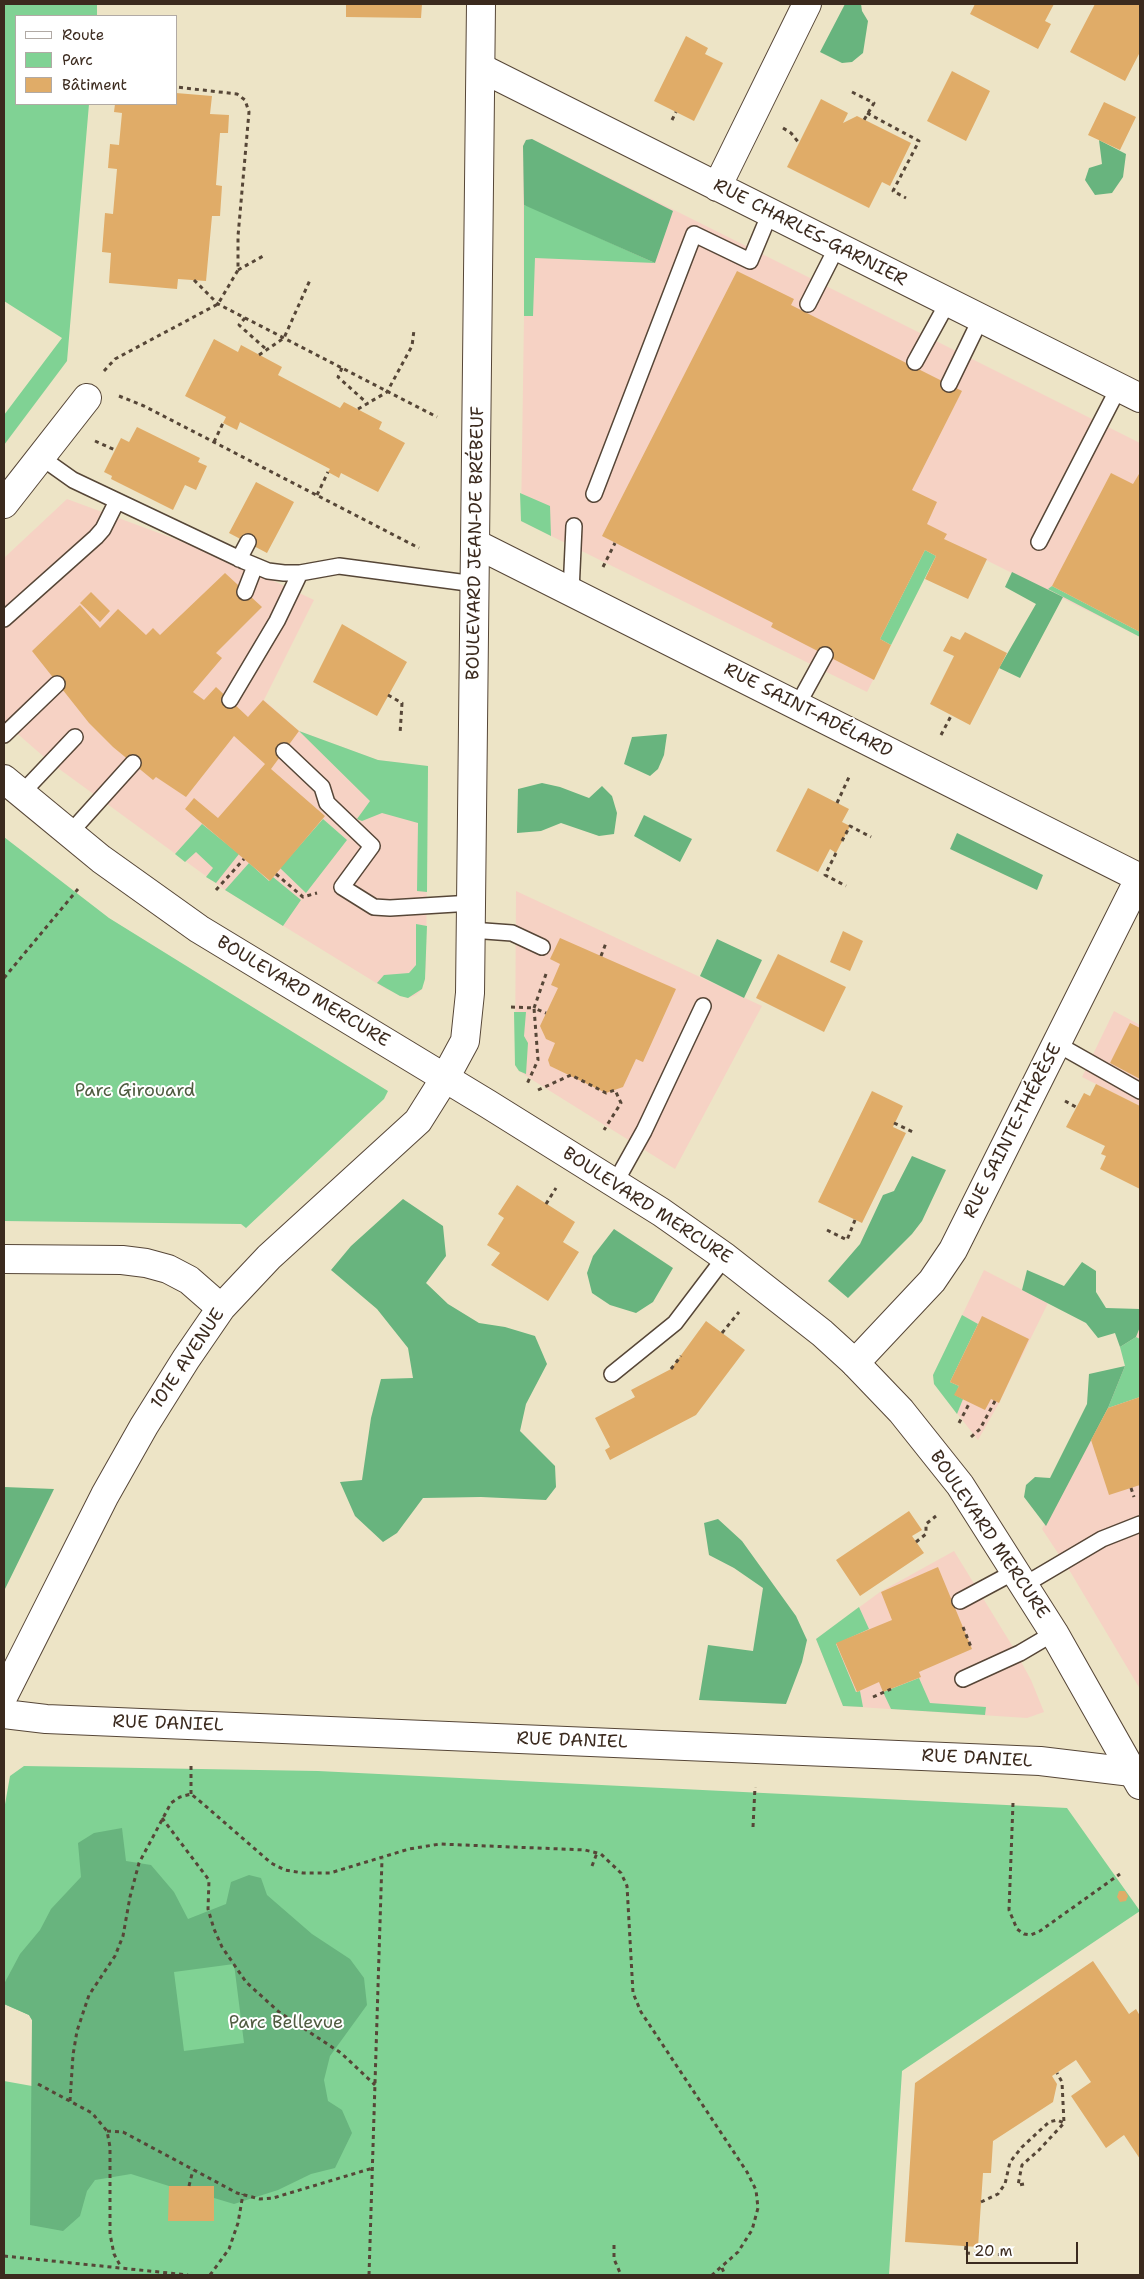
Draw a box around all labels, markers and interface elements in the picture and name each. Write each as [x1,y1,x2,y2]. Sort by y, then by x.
legend [15,15,178,105]
text: Route [62,25,104,45]
text: Parc [62,50,93,70]
text: Bâtiment [62,75,127,95]
street label: RUE CHARLES-GARNIER [710,175,910,291]
street label: BOULEVARD JEAN-DE BRÉBEUF [463,406,489,680]
street label: RUE SAINT-ADÉLARD [720,659,896,763]
street label: BOULEVARD MERCURE [213,932,393,1052]
street label: RUE SAINTE-THÉRÈSE [960,1040,1066,1222]
park label: Parc Girouard [75,1080,195,1102]
street label: BOULEVARD MERCURE [558,1143,736,1269]
street label: 101E AVENUE [147,1305,229,1413]
street label: BOULEVARD MERCURE [925,1447,1053,1623]
street label: RUE DANIEL [112,1711,224,1737]
street label: RUE DANIEL [516,1728,628,1754]
street label: RUE DANIEL [921,1745,1033,1773]
park label: Parc Bellevue [229,2012,343,2034]
scale bar [969,2232,1082,2264]
text: 20 m [974,2241,1013,2261]

